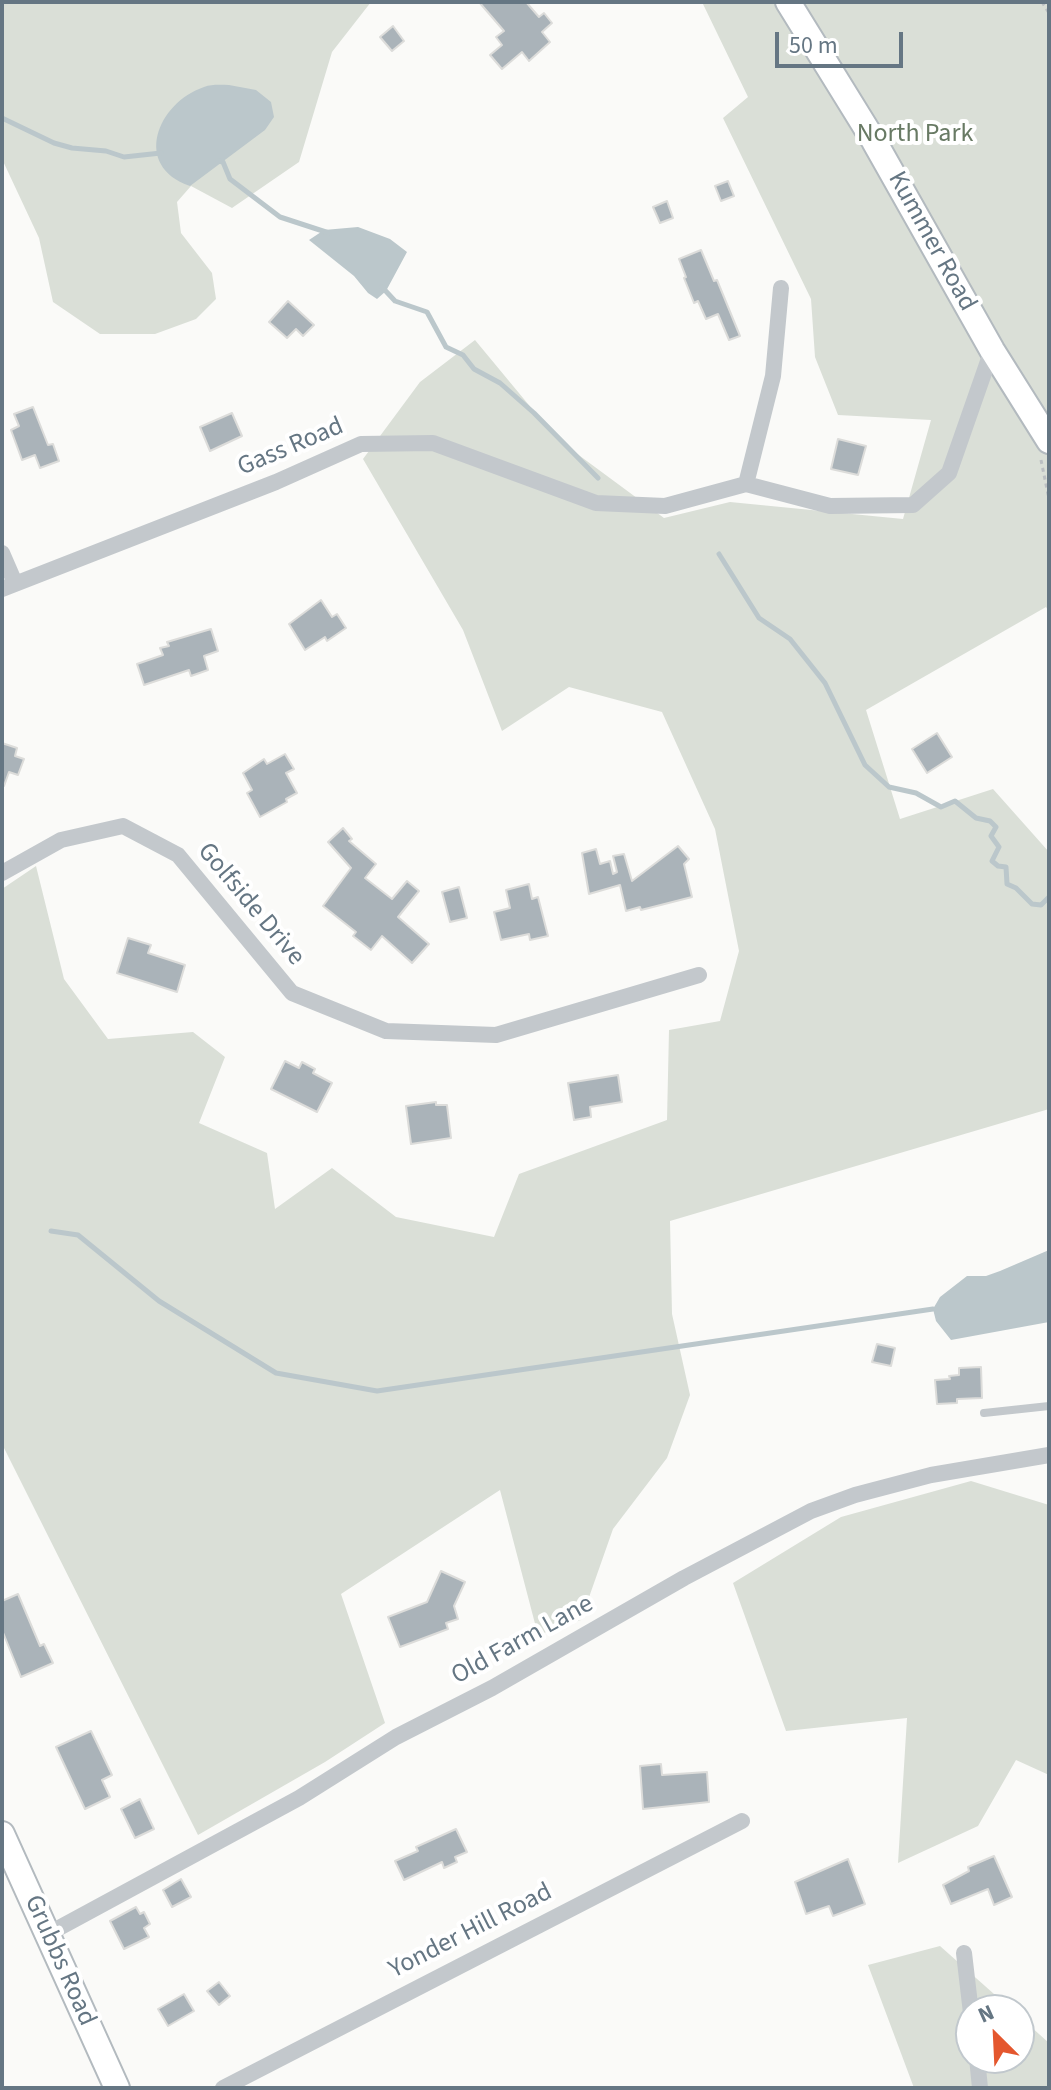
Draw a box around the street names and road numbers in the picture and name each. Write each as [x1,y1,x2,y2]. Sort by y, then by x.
street label: Kummer Road [880,167,982,317]
street label: Gass Road [233,412,349,484]
street label: Golfside Drive [190,837,310,973]
street label: Old Farm Lane [447,1589,599,1693]
street label: Yonder Hill Road [384,1878,558,1986]
street label: Grubbs Road [16,1891,102,2031]

